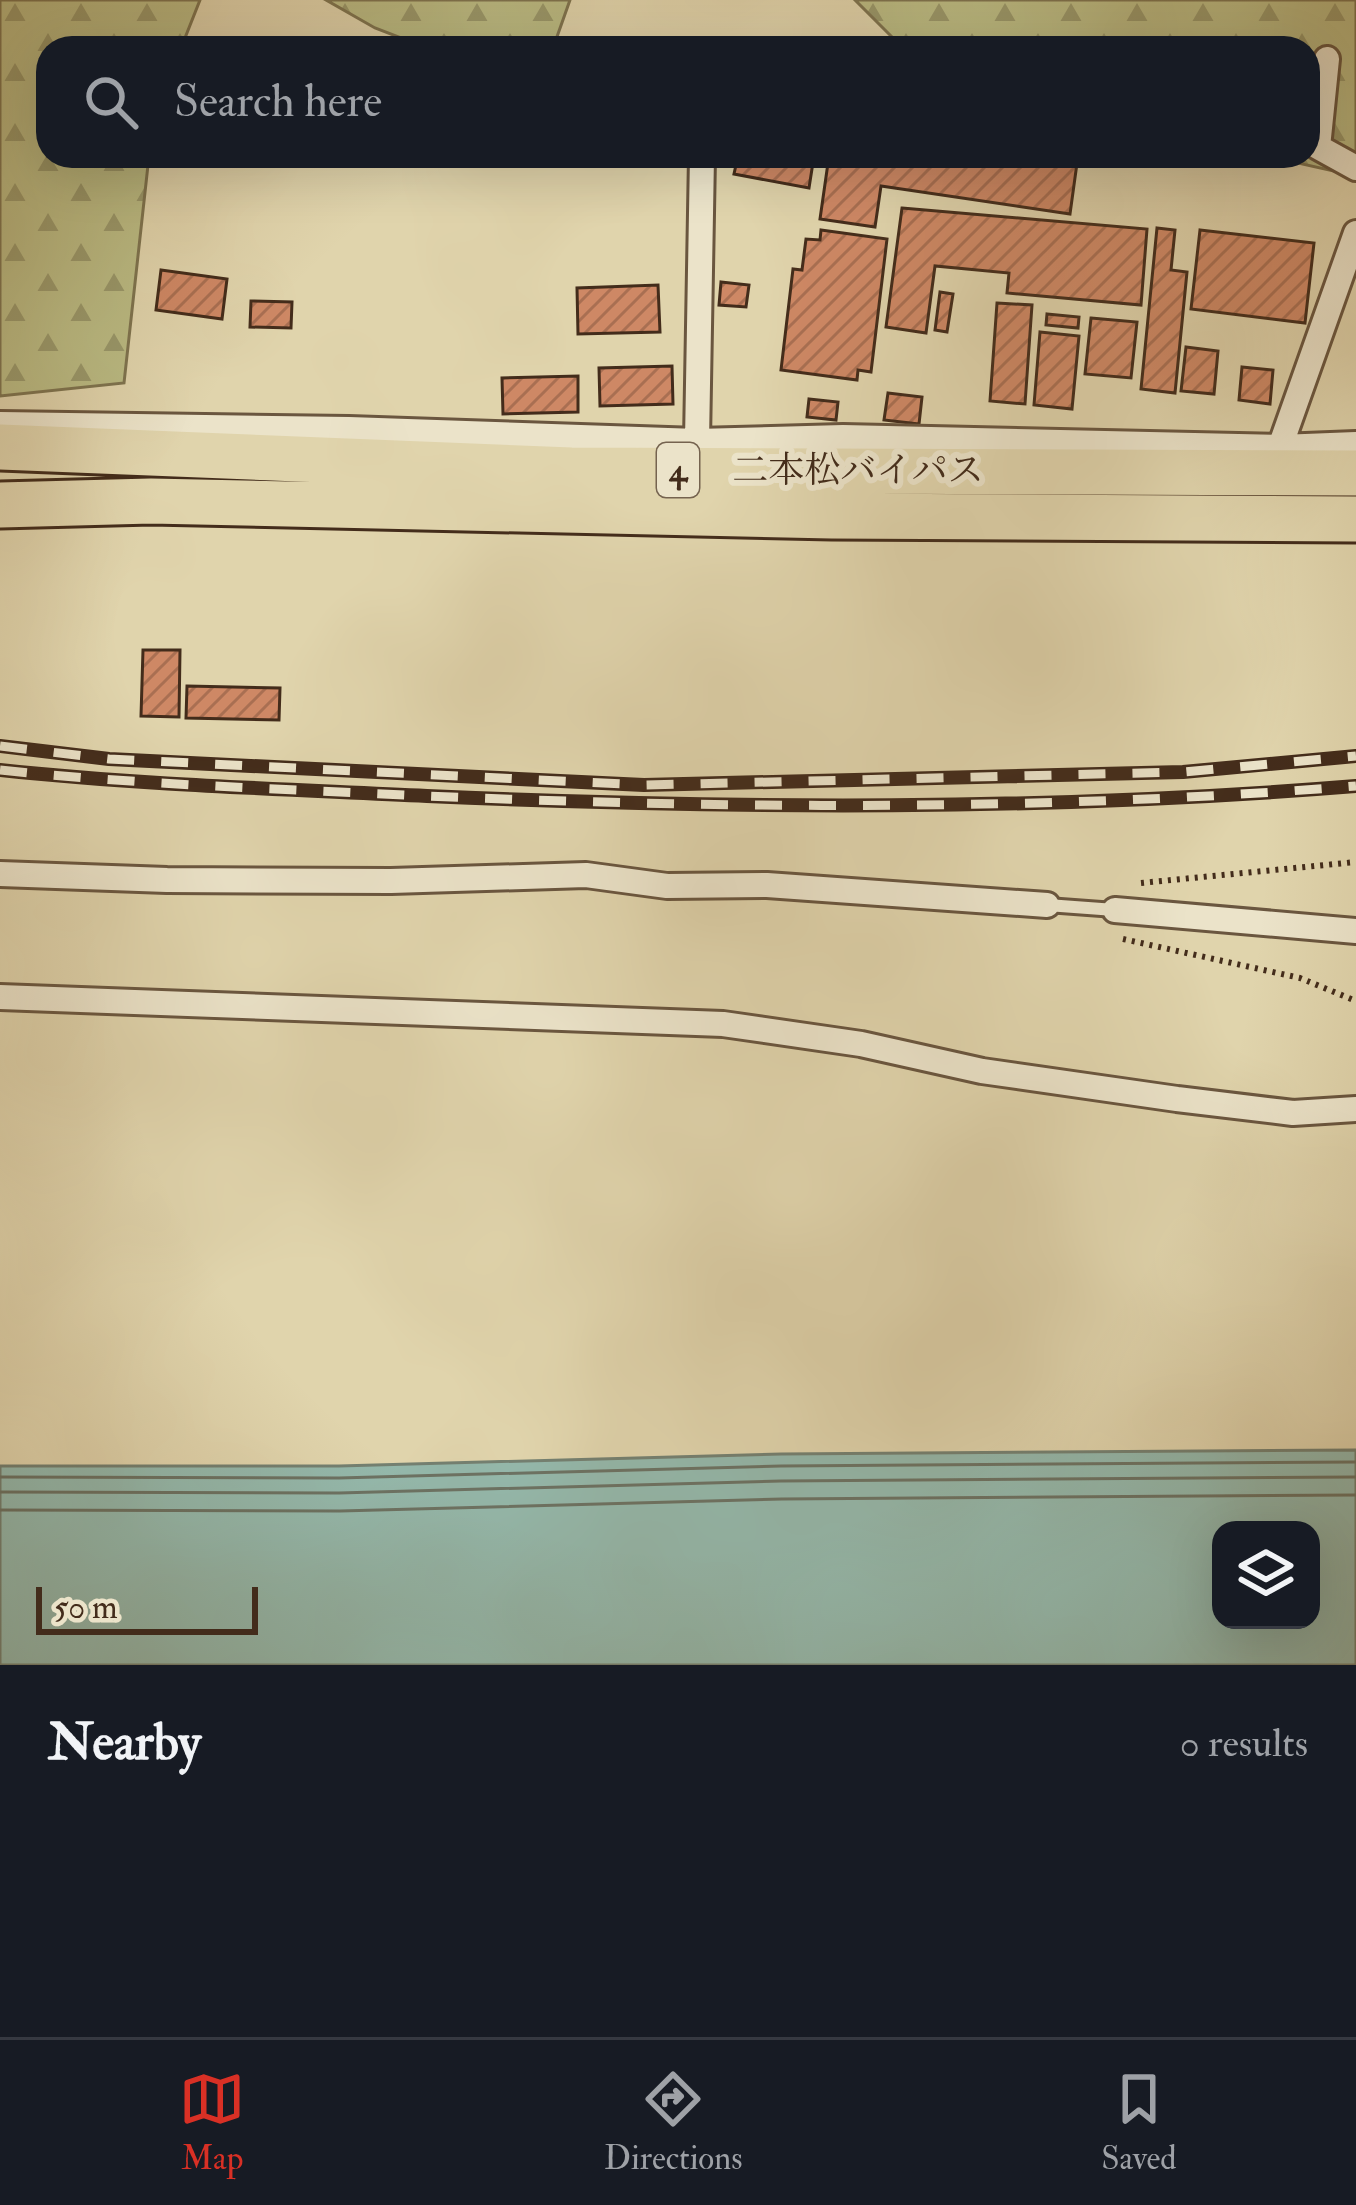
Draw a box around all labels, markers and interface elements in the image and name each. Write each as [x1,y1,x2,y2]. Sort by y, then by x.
search box [36,36,1320,168]
icon: search [78,69,144,135]
text: Search here [174,74,382,130]
road number: 4 [657,443,699,497]
street label: 二本松バイパス [732,448,984,493]
map controls [1212,1521,1320,1629]
button: layers [1212,1521,1320,1629]
scale bar [36,1581,258,1634]
text: 50 m [54,1587,118,1628]
text: Nearby [48,1711,201,1775]
text: 0 results [1180,1719,1308,1768]
tab: Map [179,2066,245,2179]
tab: Directions [604,2066,743,2179]
tab: Saved [1101,2066,1177,2179]

